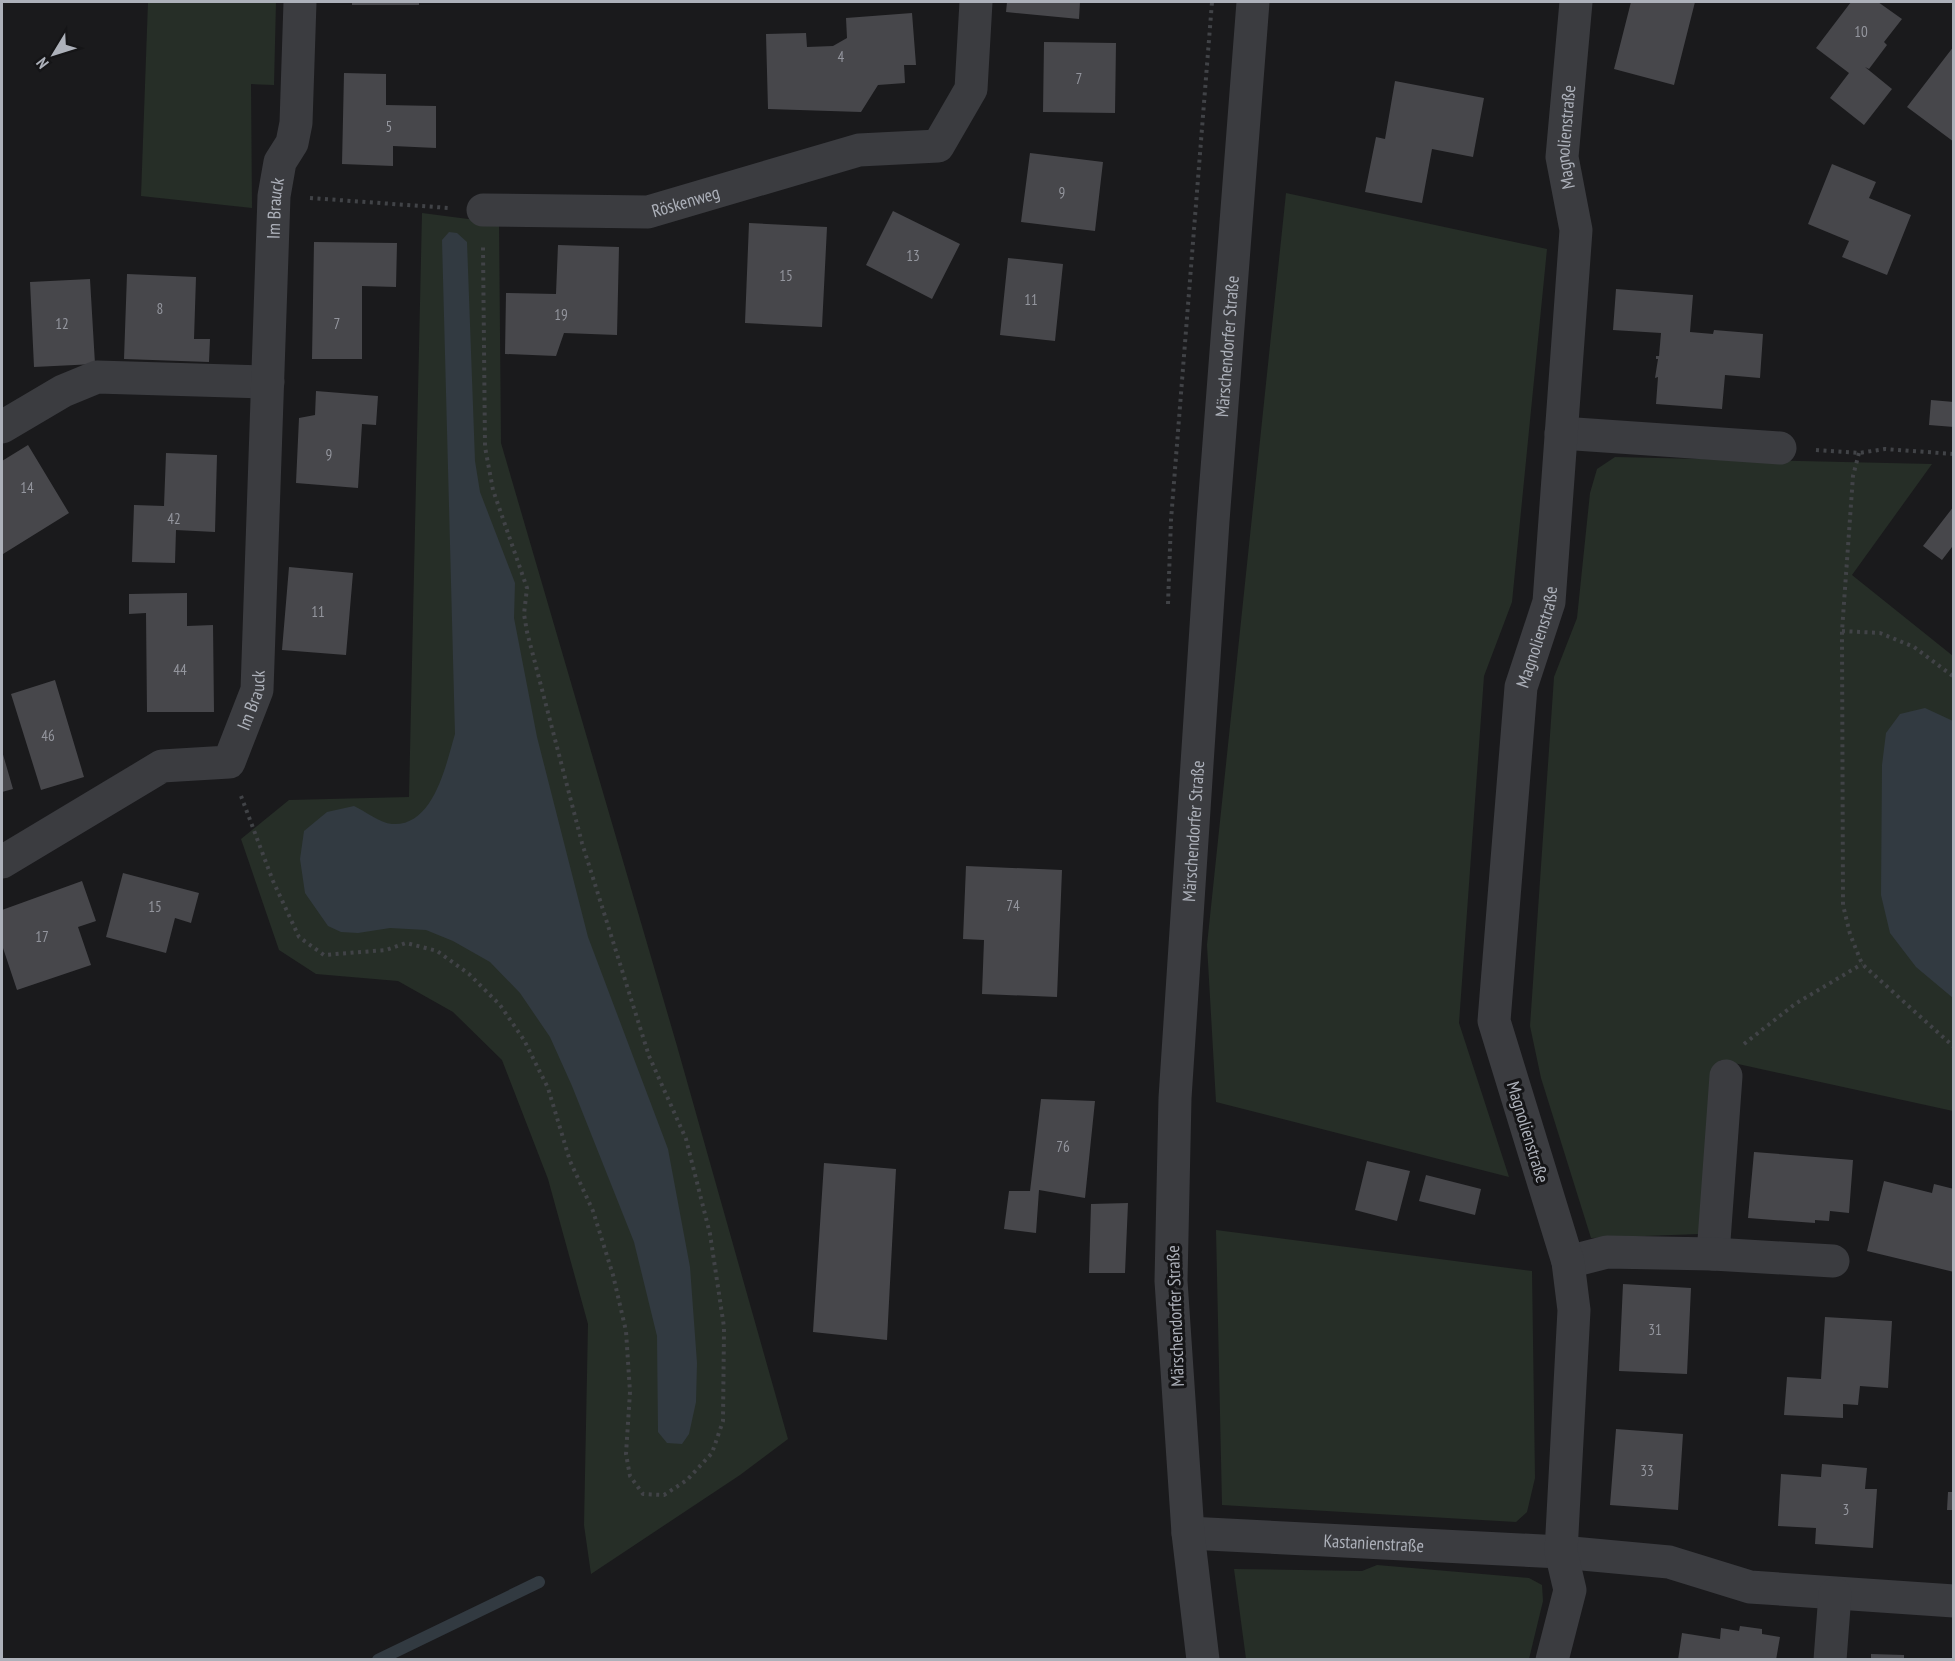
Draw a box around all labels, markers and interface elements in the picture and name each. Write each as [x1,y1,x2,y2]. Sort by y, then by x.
house number: 10 [1854,22,1868,41]
north arrow [24,24,84,84]
house number: 4 [838,47,845,66]
text: N [32,54,53,73]
house number: 7 [1076,69,1082,88]
street label: Magnolienstraße [1550,84,1580,191]
house number: 5 [386,117,392,136]
street label: Im Brauck [261,176,289,239]
street label: Röskenweg [649,180,722,222]
house number: 9 [1059,183,1065,202]
house number: 13 [906,246,920,265]
house number: 15 [779,266,793,285]
street label: Märschendorfer Straße [1210,275,1243,418]
house number: 11 [1024,290,1038,309]
house number: 8 [157,299,163,318]
house number: 19 [554,305,568,324]
house number: 12 [55,314,69,333]
house number: 7 [334,314,340,333]
house number: 9 [326,445,332,464]
house number: 14 [20,478,34,497]
house number: 42 [167,509,181,528]
street label: Magnolienstraße [1510,585,1562,690]
house number: 11 [311,602,325,621]
house number: 44 [173,660,187,679]
street label: Im Brauck [231,670,269,733]
house number: 46 [41,726,55,745]
street label: Märschendorfer Straße [1176,760,1209,903]
house number: 74 [1006,896,1020,915]
house number: 15 [148,897,162,916]
house number: 17 [35,927,49,946]
street label: Magnolienstraße [1502,1078,1554,1186]
house number: 76 [1056,1137,1070,1156]
street label: Märschendorfer Straße [1161,1245,1189,1387]
house number: 31 [1648,1320,1662,1339]
house number: 33 [1640,1461,1654,1480]
house number: 3 [1843,1500,1849,1519]
street label: Kastanienstraße [1323,1528,1425,1557]

